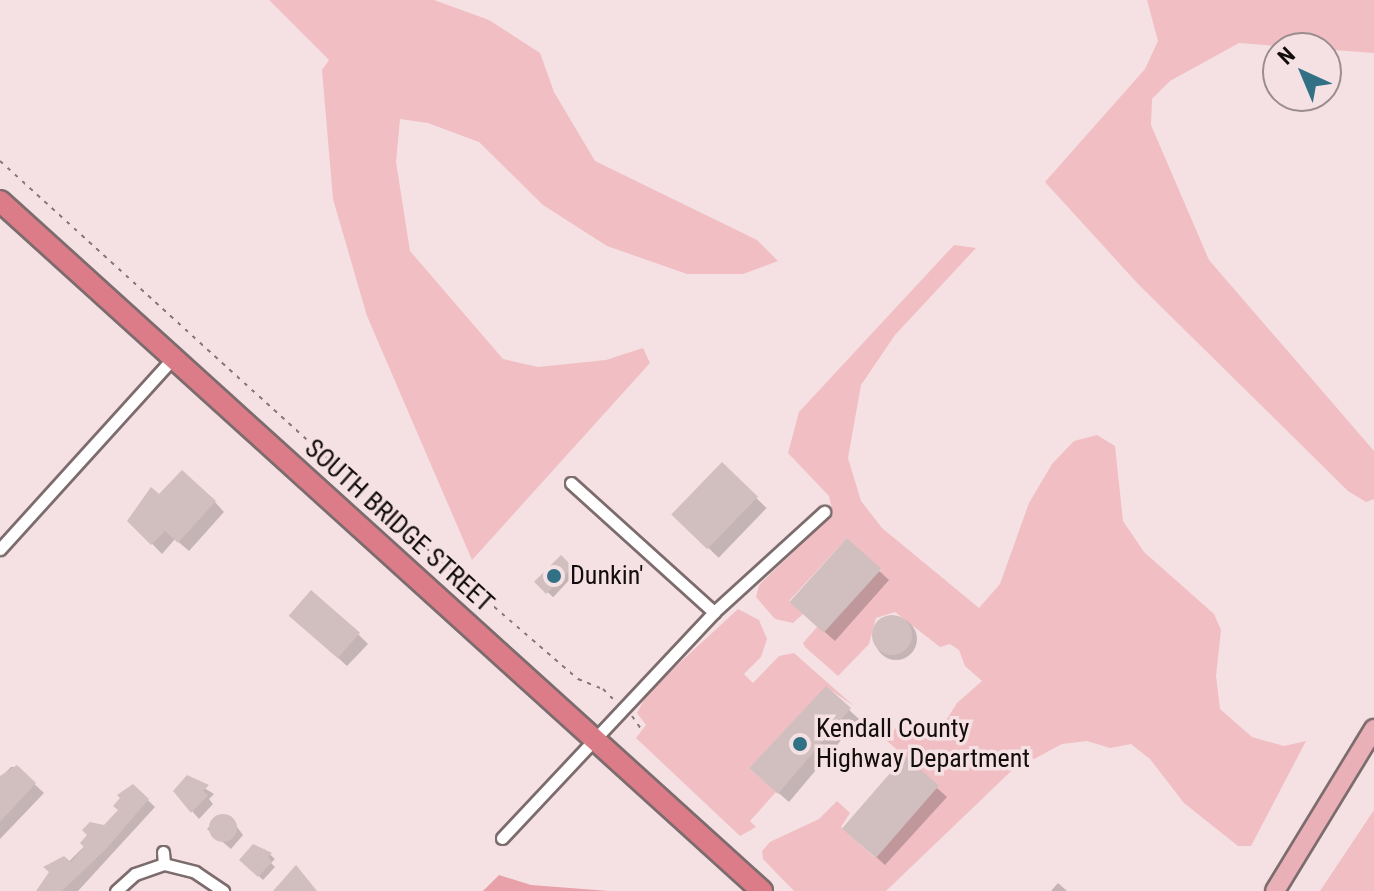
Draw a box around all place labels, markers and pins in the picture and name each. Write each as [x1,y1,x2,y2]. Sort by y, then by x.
place label: Dunkin' [570,560,644,592]
marker: Dunkin' [545,567,563,585]
place label: Kendall County Highway Department [816,713,1030,774]
marker: Kendall County Highway Department [791,735,809,753]

